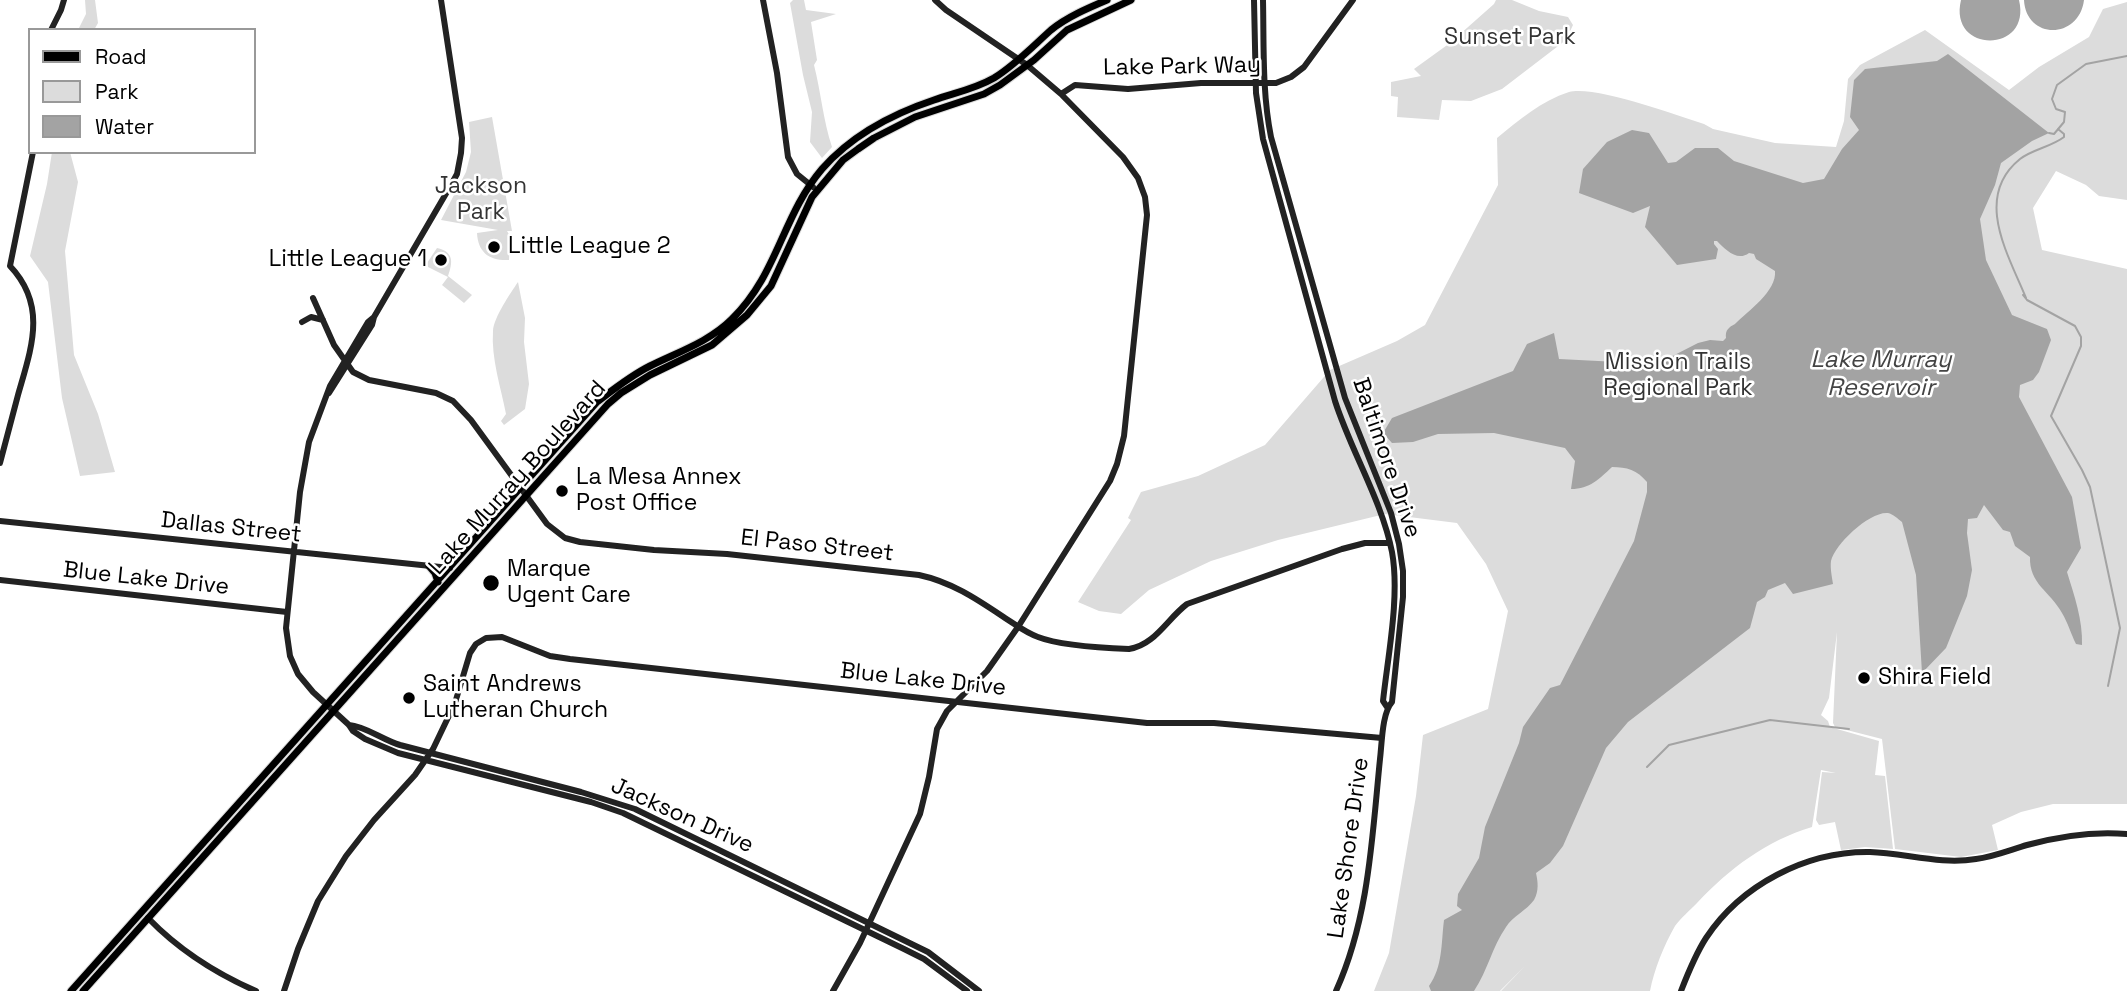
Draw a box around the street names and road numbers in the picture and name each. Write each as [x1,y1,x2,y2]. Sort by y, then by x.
street label: Lake Park Way [1103,52,1261,82]
street label: Baltimore Drive [1346,374,1426,542]
street label: Lake Murray Boulevard [424,375,612,581]
street label: Dallas Street [159,507,303,549]
street label: El Paso Street [739,524,895,568]
street label: Blue Lake Drive [62,557,230,601]
street label: Blue Lake Drive [839,658,1007,702]
street label: Lake Shore Drive [1323,756,1375,940]
street label: Jackson Drive [606,772,758,860]

